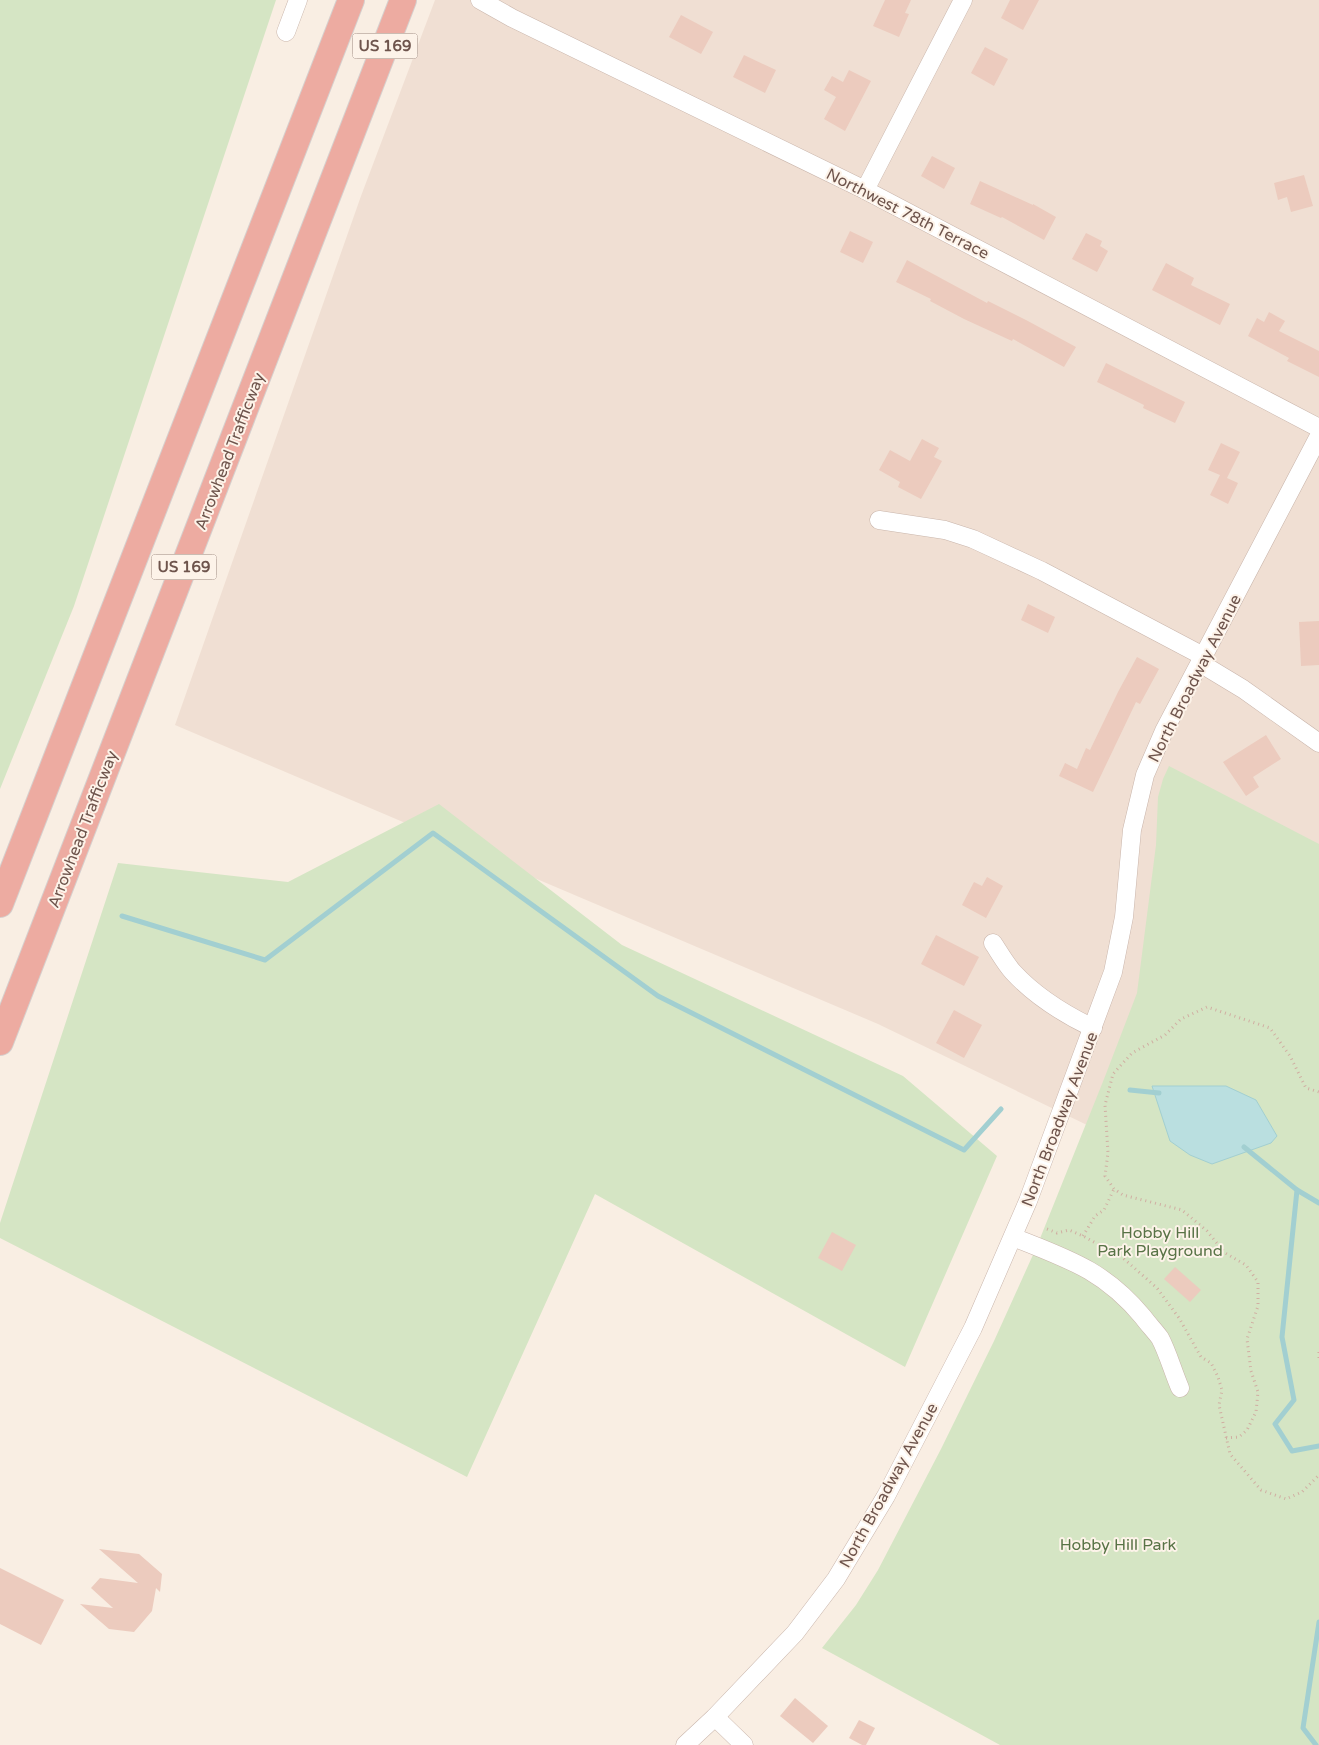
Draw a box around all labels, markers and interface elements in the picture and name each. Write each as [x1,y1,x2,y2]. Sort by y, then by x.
road number: US 169 [352,34,418,58]
street label: Northwest 78th Terrace [823,164,992,264]
street label: Arrowhead Trafficway [191,369,269,533]
road number: US 169 [152,554,216,580]
street label: North Broadway Avenue [1144,591,1246,766]
street label: Arrowhead Trafficway [44,747,122,911]
street label: North Broadway Avenue [1017,1029,1103,1210]
park label: Hobby Hill Park Playground [1097,1223,1223,1261]
street label: North Broadway Avenue [835,1399,943,1572]
park label: Hobby Hill Park [1060,1535,1177,1555]

